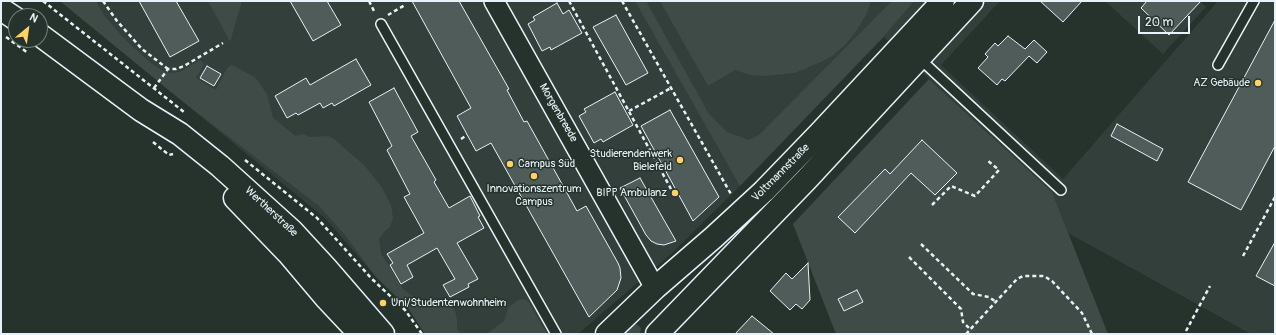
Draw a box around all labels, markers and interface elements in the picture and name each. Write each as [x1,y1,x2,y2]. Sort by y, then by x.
north arrow [8,8,48,48]
scale bar [1140,8,1192,34]
text: N [27,10,40,25]
text: 20 m [1145,15,1173,30]
place label: AZ Gebäude [1193,76,1250,90]
marker: AZ Gebäude [1253,78,1263,88]
street label: Morgenbreede [536,81,580,145]
street label: Voltmannstraße [749,141,813,205]
place label: Studierendenwerk Bielefeld [589,147,672,173]
marker: Studierendenwerk Bielefeld [675,155,685,165]
place label: Campus Süd [518,157,575,171]
marker: Campus Süd [505,159,515,169]
marker: Innovationszentrum Campus [529,171,539,181]
place label: Innovationszentrum Campus [487,182,581,208]
street label: Wertherstraße [242,184,300,240]
place label: BIPP Ambulanz [596,186,667,200]
marker: BIPP Ambulanz [670,188,680,198]
place label: Uni/Studentenwohnheim [391,296,506,310]
marker: Uni/Studentenwohnheim [378,298,388,308]

